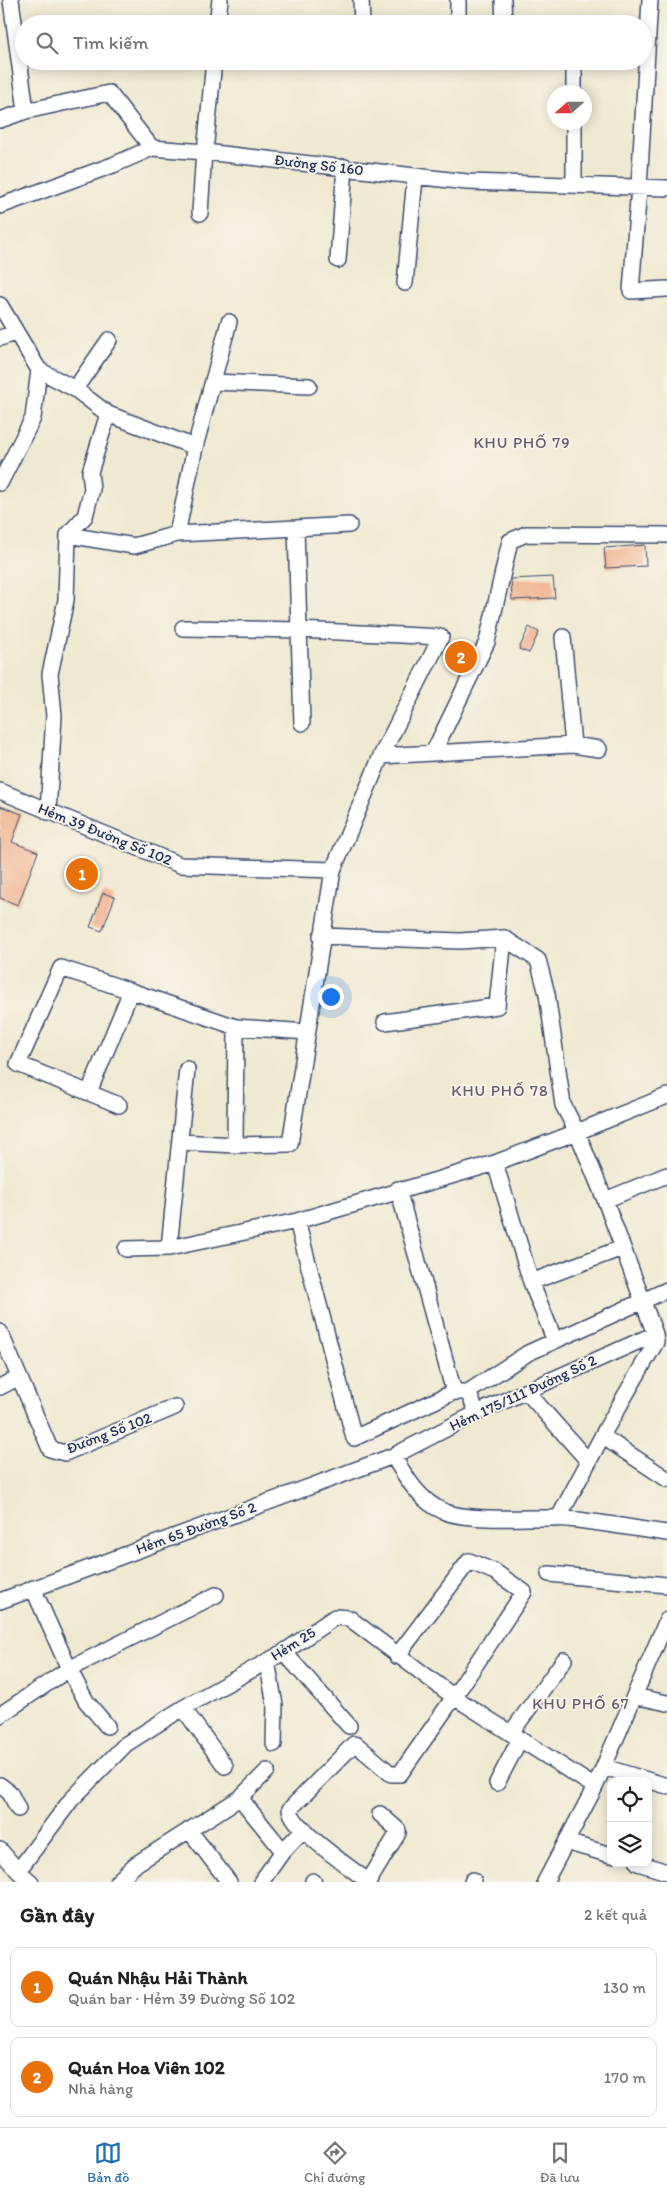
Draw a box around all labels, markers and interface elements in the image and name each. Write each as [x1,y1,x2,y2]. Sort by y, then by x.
search box [15,15,652,70]
icon: search [33,29,61,57]
text: Tìm kiếm [73,31,148,54]
north arrow [547,85,592,130]
street label: Đường Số 160 [273,151,365,179]
district label: KHU PHỐ 79 [473,433,571,452]
pin: 2 [445,638,477,676]
street label: Hẻm 39 Đường Số 102 [35,799,175,869]
pin: 1 [66,855,98,893]
your location [318,984,344,1010]
district label: KHU PHỐ 78 [451,1081,549,1100]
street label: Hẻm 175/111 Đường Số 2 [447,1351,599,1435]
street label: Đường Số 102 [64,1408,154,1457]
street label: Hẻm 65 Đường Số 2 [134,1498,259,1558]
street label: Hẻm 25 [267,1623,319,1665]
district label: KHU PHỐ 67 [532,1694,630,1713]
map controls [607,1777,652,1867]
button: locate [607,1777,652,1822]
button: layers [607,1822,652,1867]
text: Gần đây [20,1902,94,1927]
text: 2 kết quả [584,1905,647,1924]
text: Quán Nhậu Hải Thành [68,1966,248,1989]
text: 1 [33,1978,41,1997]
text: 130 m [603,1978,646,1997]
text: Quán bar · Hẻm 39 Đường Số 102 [68,1989,295,2008]
text: Quán Hoa Viên 102 [68,2056,225,2079]
text: 2 [33,2068,41,2087]
text: 170 m [604,2068,646,2087]
text: Nhà hàng [68,2079,133,2098]
tab: Bản đồ [87,2139,130,2186]
tab: Chỉ đường [304,2139,365,2186]
tab: Đã lưu [540,2139,580,2186]

